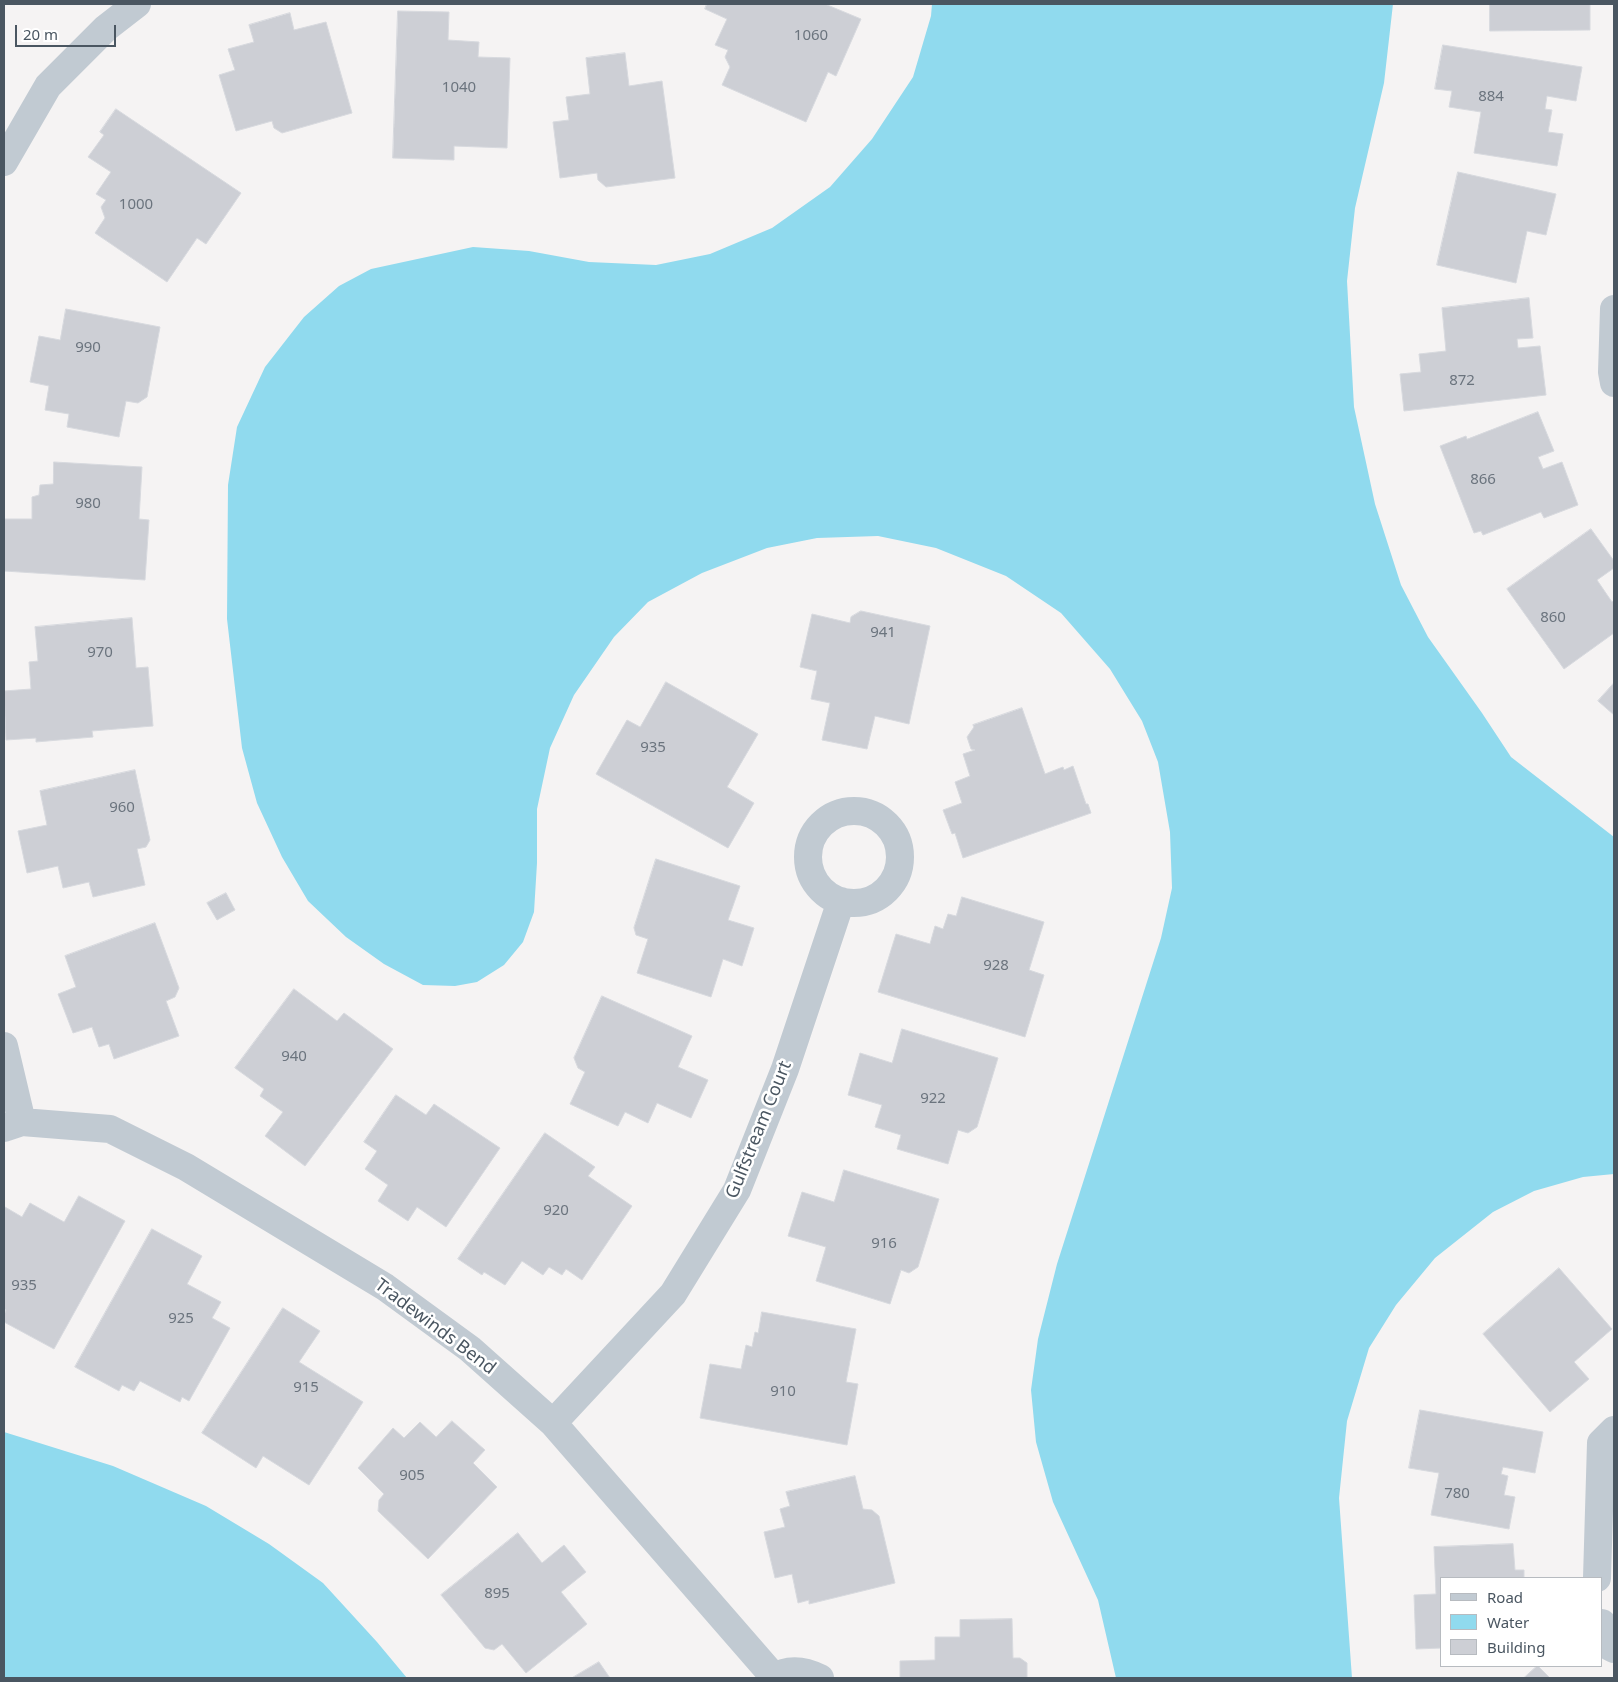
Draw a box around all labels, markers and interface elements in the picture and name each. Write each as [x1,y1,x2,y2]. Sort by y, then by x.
scale bar [18,15,119,47]
text: 20 m [23,24,58,44]
house number: 1060 [794,27,828,45]
house number: 1040 [442,79,476,97]
house number: 884 [1478,88,1504,106]
house number: 1000 [119,196,153,214]
house number: 990 [75,339,101,357]
house number: 872 [1449,372,1475,390]
house number: 866 [1470,471,1496,489]
house number: 980 [75,495,101,513]
house number: 860 [1540,609,1566,627]
house number: 941 [870,624,896,642]
house number: 970 [87,644,113,662]
house number: 935 [640,739,666,757]
house number: 960 [109,799,135,817]
house number: 928 [983,957,1009,975]
house number: 940 [281,1048,307,1066]
street label: Gulfstream Court [722,1058,796,1202]
house number: 922 [920,1090,946,1108]
house number: 920 [543,1202,569,1220]
house number: 916 [871,1235,897,1253]
street label: Tradewinds Bend [370,1275,500,1379]
house number: 935 [11,1277,37,1295]
house number: 925 [168,1310,194,1328]
house number: 915 [293,1379,319,1397]
house number: 910 [770,1383,796,1401]
house number: 905 [399,1467,425,1485]
house number: 780 [1444,1485,1470,1503]
legend [1440,1577,1603,1667]
house number: 895 [484,1585,510,1603]
text: Road [1487,1587,1523,1607]
text: Water [1487,1612,1529,1632]
text: Building [1487,1637,1545,1657]

